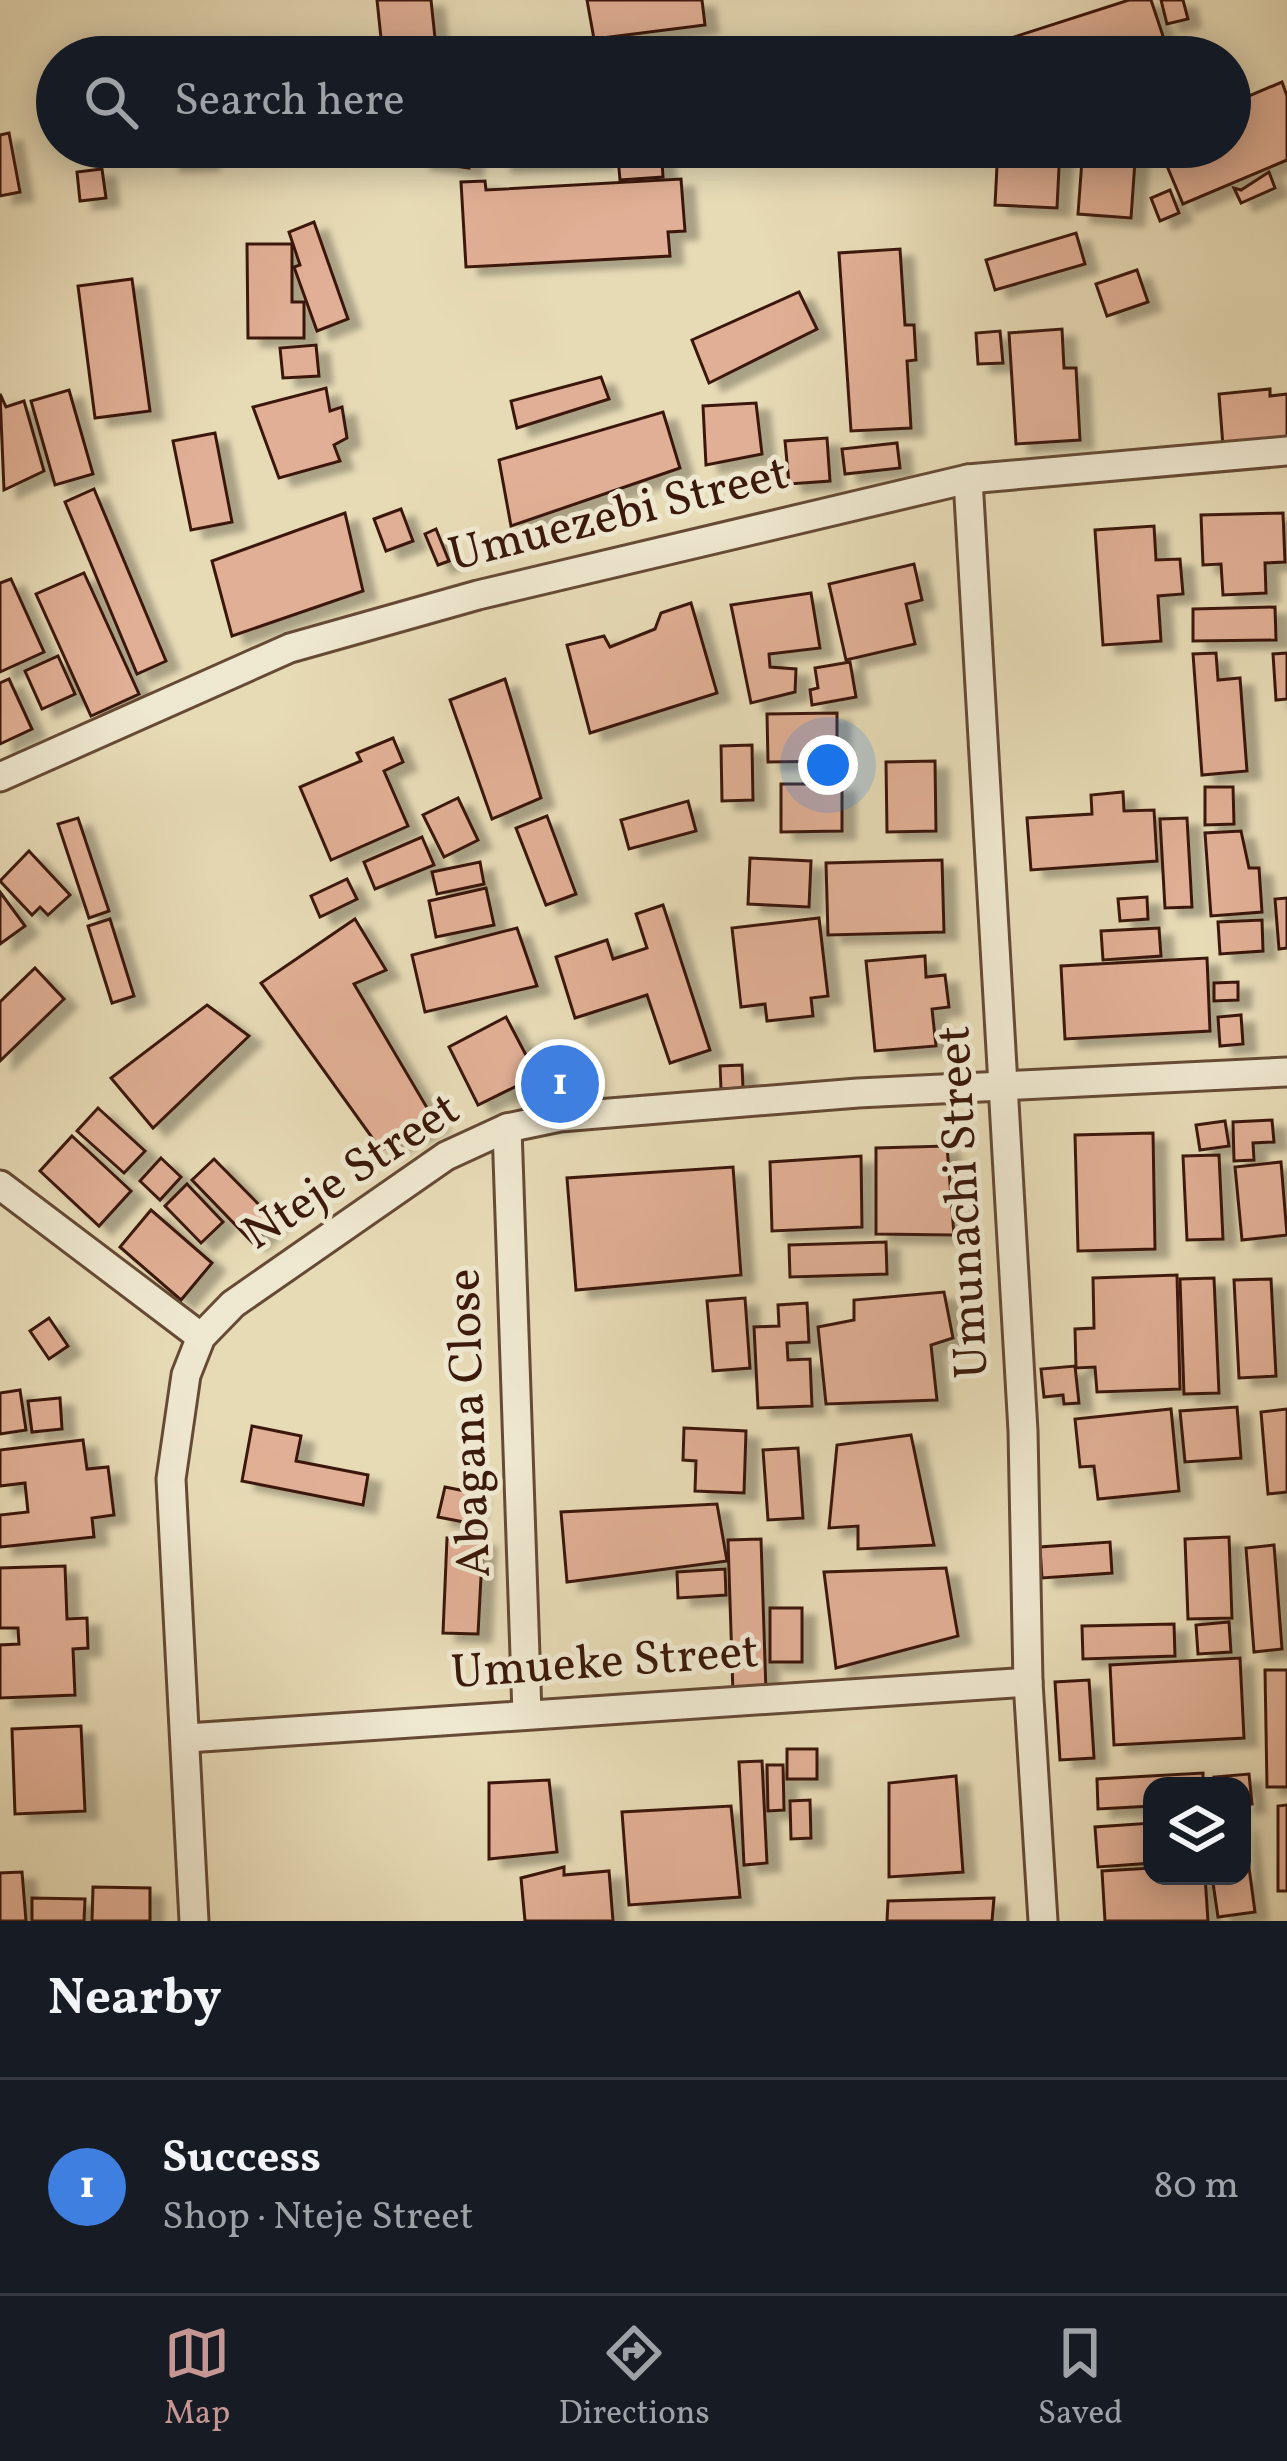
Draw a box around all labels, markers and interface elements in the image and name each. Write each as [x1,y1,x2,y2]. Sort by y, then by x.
search box [36,36,1251,168]
icon: search [78,69,144,135]
text: Search here [174,71,405,134]
street label: Umuezebi Street [442,441,796,591]
your location [798,735,858,795]
street label: Umunachi Street [922,1024,1008,1380]
pin: 1 [521,1039,599,1129]
street label: Nteje Street [230,1078,474,1268]
street label: Abagana Close [432,1267,510,1579]
street label: Umueke Street [449,1620,761,1708]
map controls [1143,1777,1251,1885]
button: layers [1143,1777,1251,1885]
text: Nearby [48,1964,222,2035]
text: Success [162,2128,321,2191]
text: 1 [79,2160,95,2214]
text: 80 m [1153,2160,1239,2214]
text: Shop · Nteje Street [162,2191,473,2245]
tab: Map [164,2320,230,2438]
tab: Directions [558,2320,710,2438]
tab: Saved [1038,2320,1123,2438]

